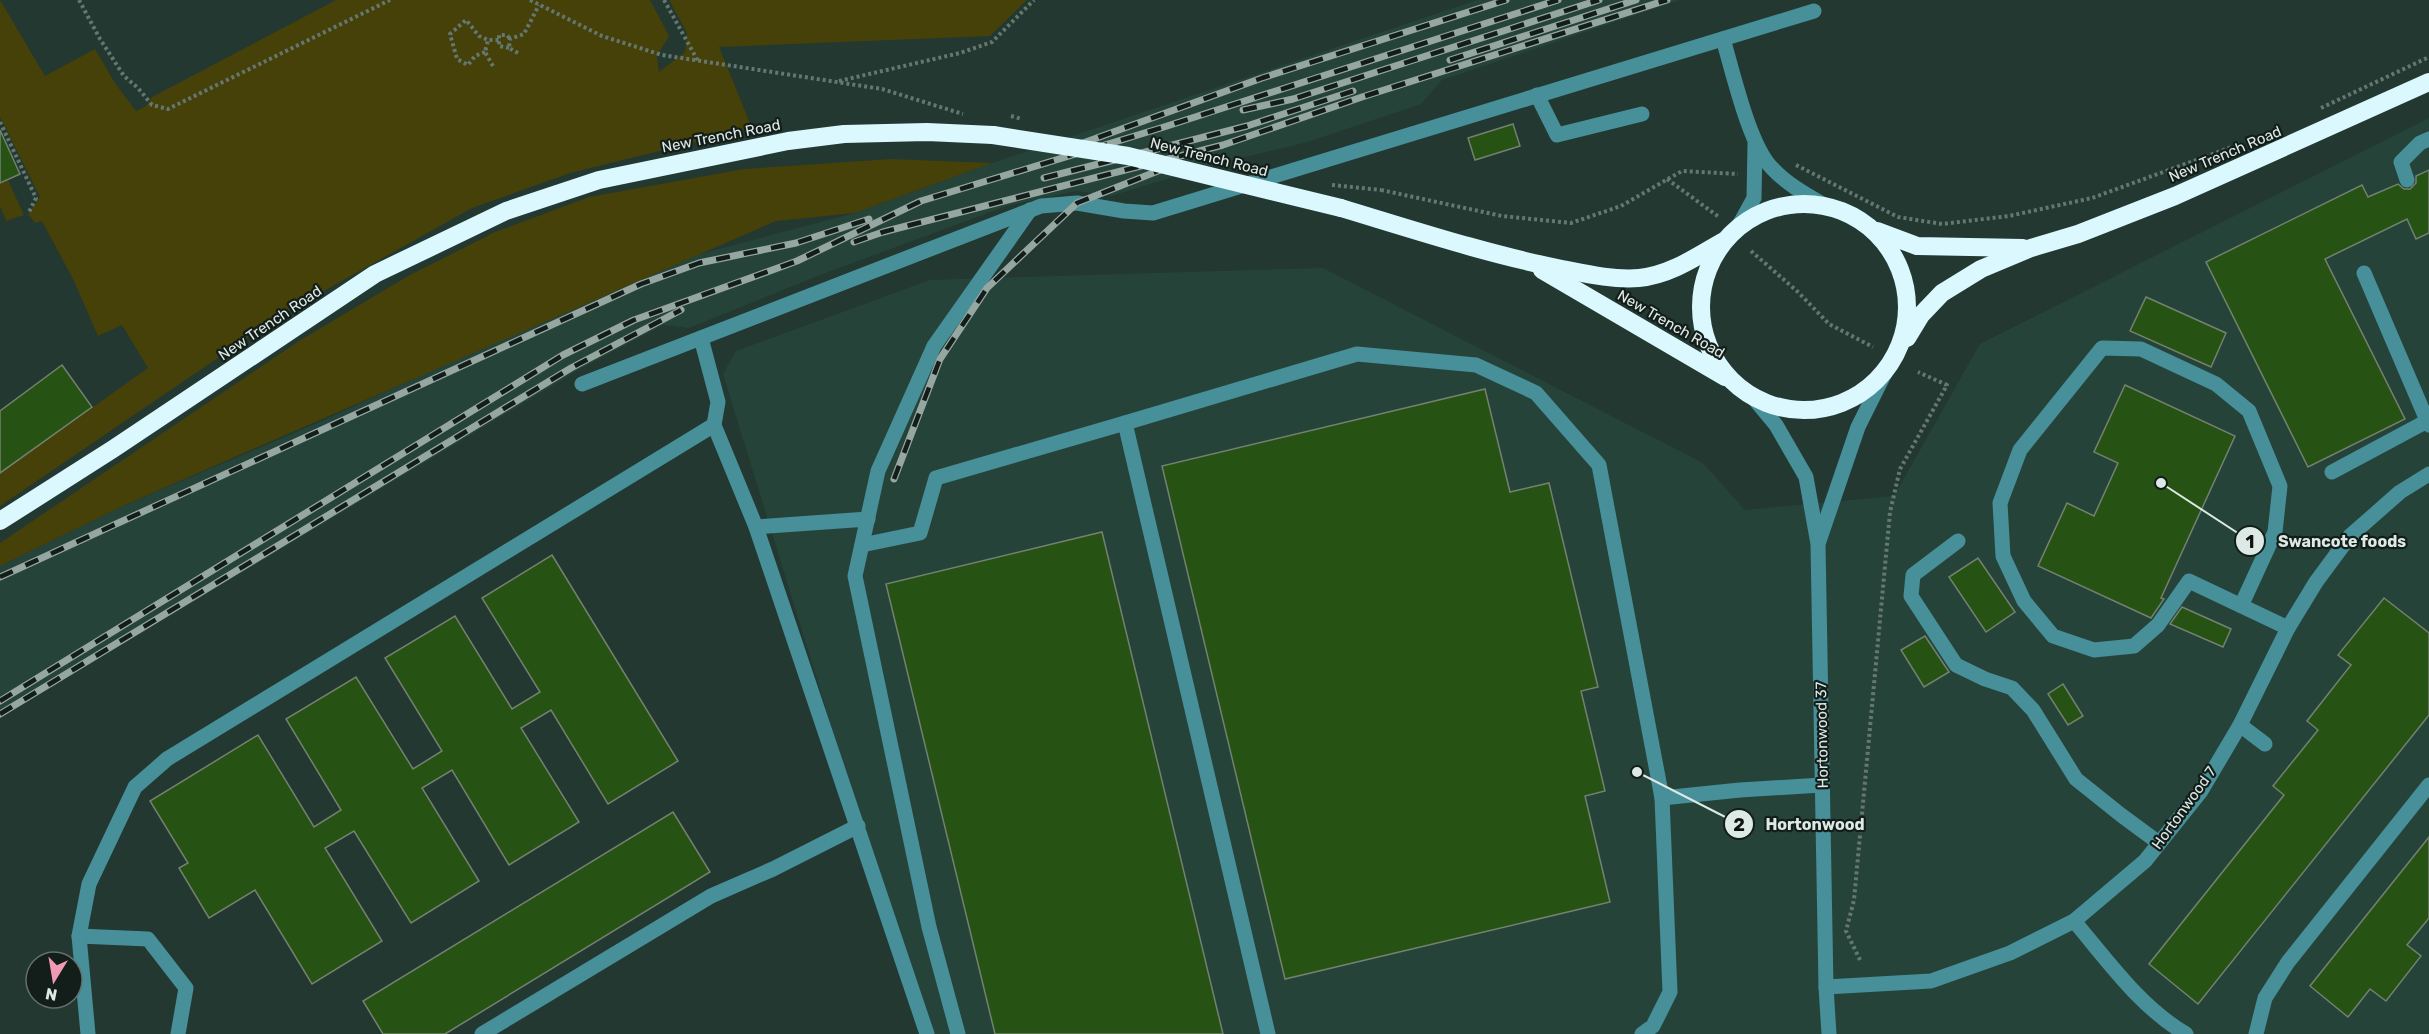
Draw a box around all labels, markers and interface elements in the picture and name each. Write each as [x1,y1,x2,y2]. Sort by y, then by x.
street label: New Trench Road [660,116,782,156]
street label: New Trench Road [2166,122,2284,186]
street label: New Trench Road [1148,134,1270,180]
street label: New Trench Road [215,282,325,364]
street label: New Trench Road [1614,286,1728,362]
callout: Swancote foods [2235,524,2418,558]
text: 1 [2246,531,2254,553]
text: Swancote foods [2278,532,2406,551]
street label: Hortonwood 37 [1812,681,1832,789]
street label: Hortonwood 7 [2148,763,2220,853]
callout: Hortonwood [1724,807,1877,841]
text: 2 [1733,814,1745,836]
text: Hortonwood [1765,815,1865,834]
north arrow [24,950,84,1010]
text: N [44,984,59,1005]

